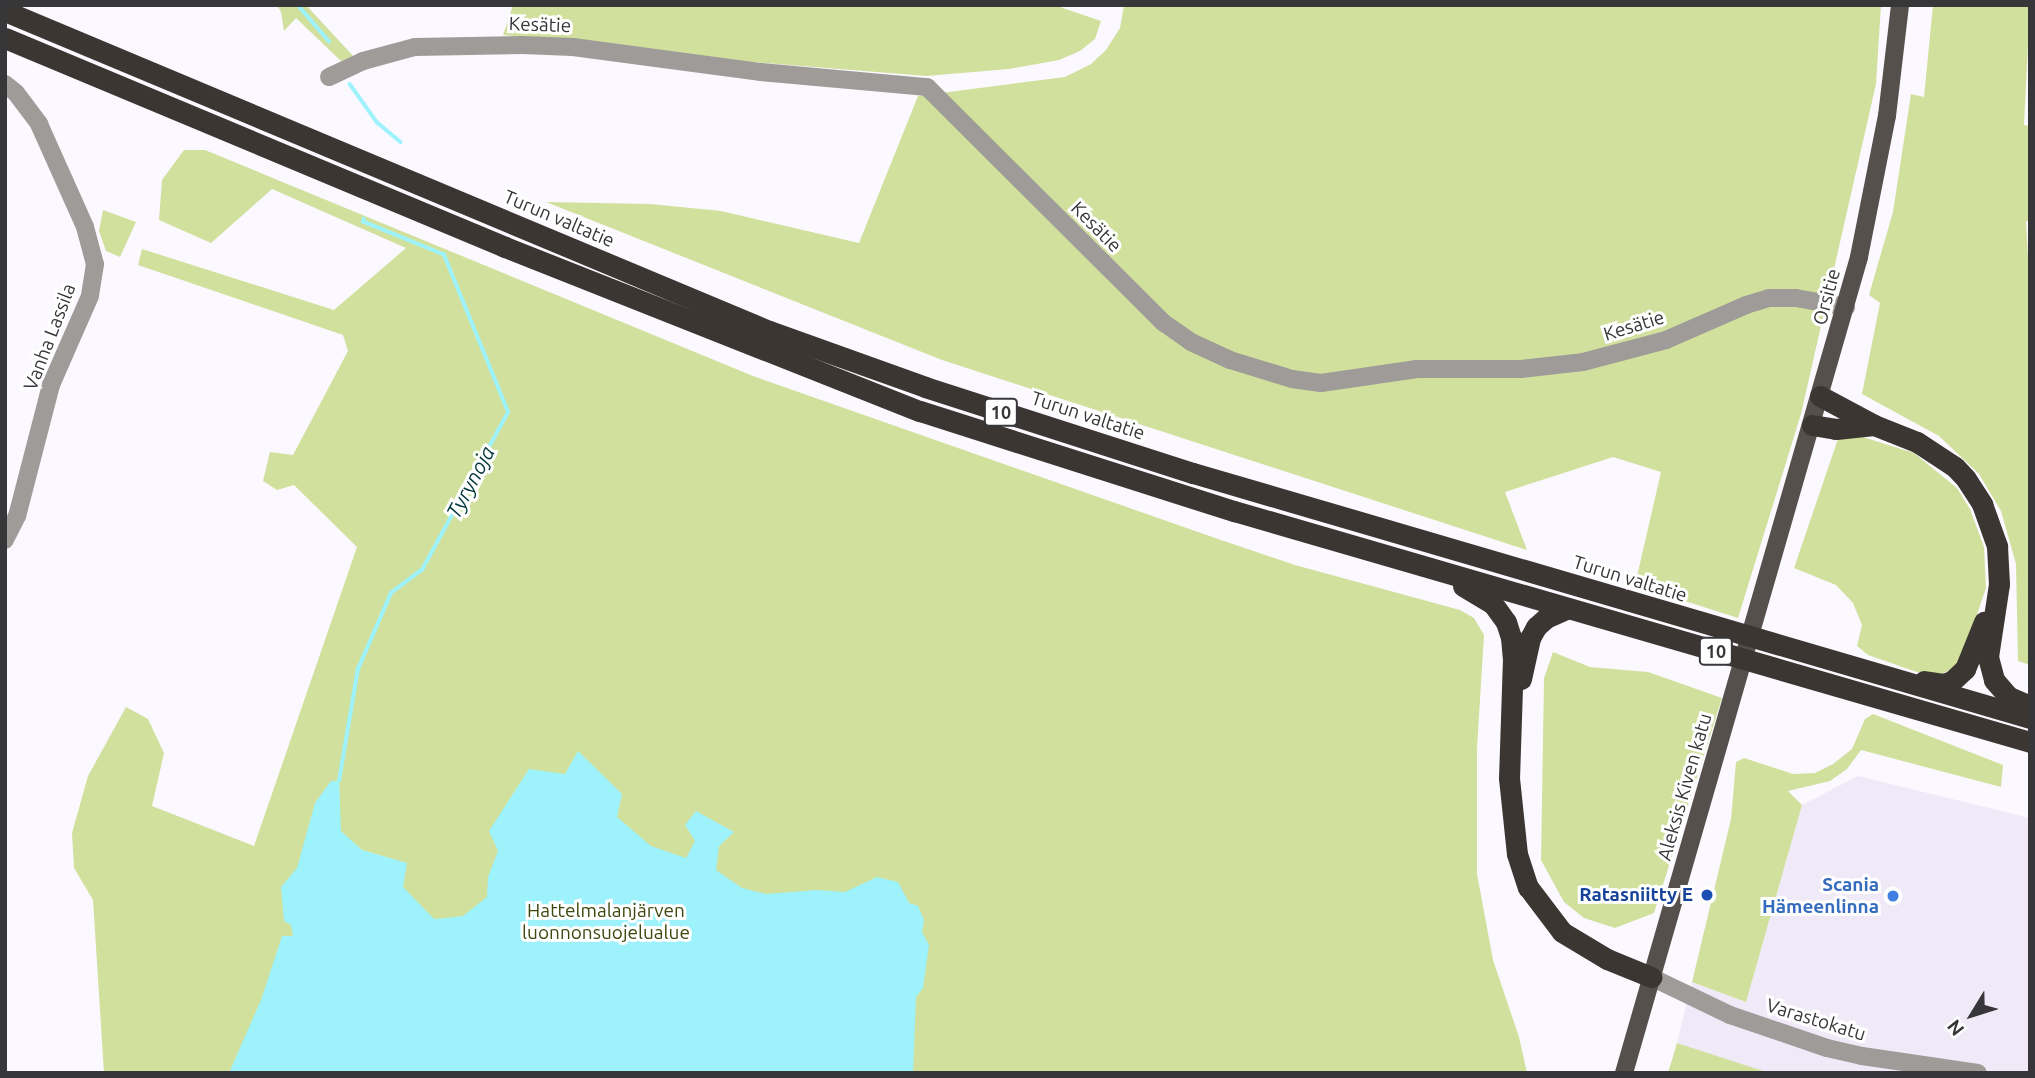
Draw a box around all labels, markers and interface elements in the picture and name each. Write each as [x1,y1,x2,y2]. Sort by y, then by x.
street label: Kesätie [508,13,572,37]
street label: Turun valtatie [500,185,618,253]
street label: Kesätie [1066,197,1126,257]
street label: Orsitie [1809,266,1845,328]
street label: Vanha Lassila [19,280,81,394]
street label: Kesätie [1601,306,1667,346]
street label: Turun valtatie [1028,387,1148,445]
road number: 10 [984,398,1018,426]
water label: Tyrynoja [440,441,500,523]
street label: Turun valtatie [1570,551,1690,607]
road number: 10 [1698,636,1734,666]
street label: Aleksis Kiven katu [1653,711,1717,863]
place label: Scania Hämeenlinna [1762,874,1879,918]
place label: Ratasniitty E [1579,884,1693,906]
marker: Ratasniitty E [1699,887,1715,903]
marker: Scania Hämeenlinna [1885,888,1901,904]
park label: Hattelmalanjärven luonnonsuojelualue [522,900,690,944]
north arrow [1937,980,2007,1050]
street label: Varastokatu [1763,994,1869,1046]
text: N [1942,1016,1968,1040]

